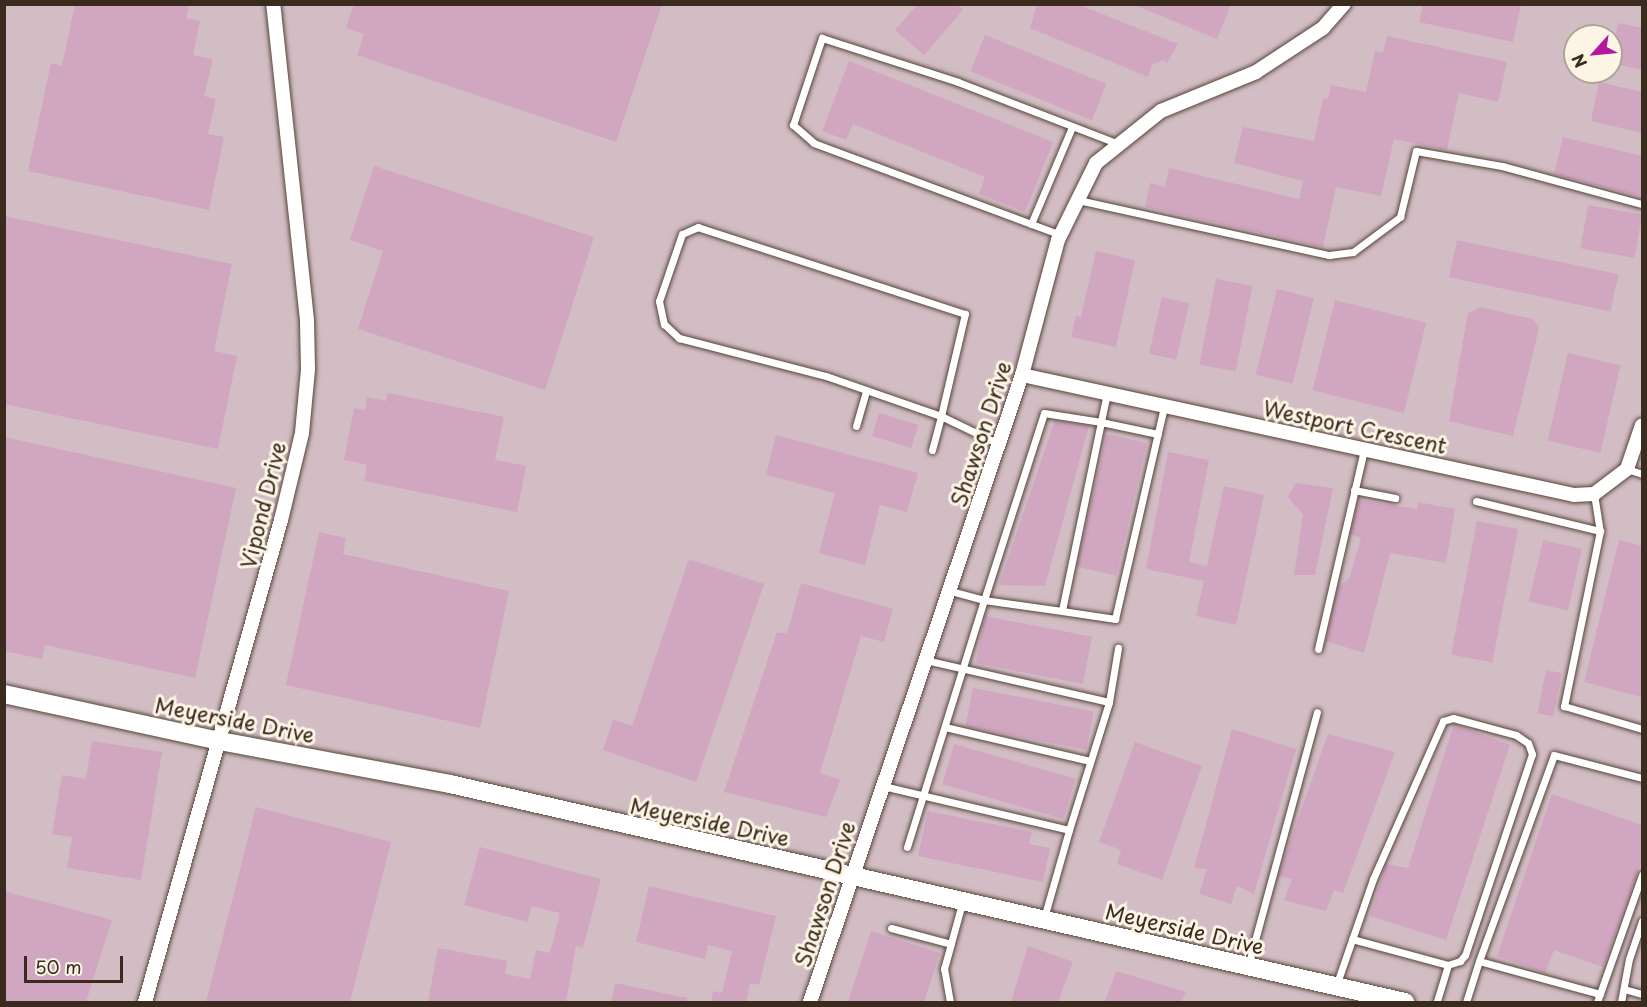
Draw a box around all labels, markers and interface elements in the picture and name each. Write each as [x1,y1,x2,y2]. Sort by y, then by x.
north arrow [1563,24,1623,84]
text: N [1565,50,1592,72]
street label: Shawson Drive [945,358,1015,510]
street label: Westport Crescent [1261,394,1449,458]
street label: Vipond Drive [234,439,290,571]
street label: Meyerside Drive [153,691,317,747]
street label: Meyerside Drive [628,792,792,850]
street label: Shawson Drive [789,818,859,970]
street label: Meyerside Drive [1103,897,1267,959]
scale bar [27,944,126,982]
text: 50 m [35,953,82,980]

